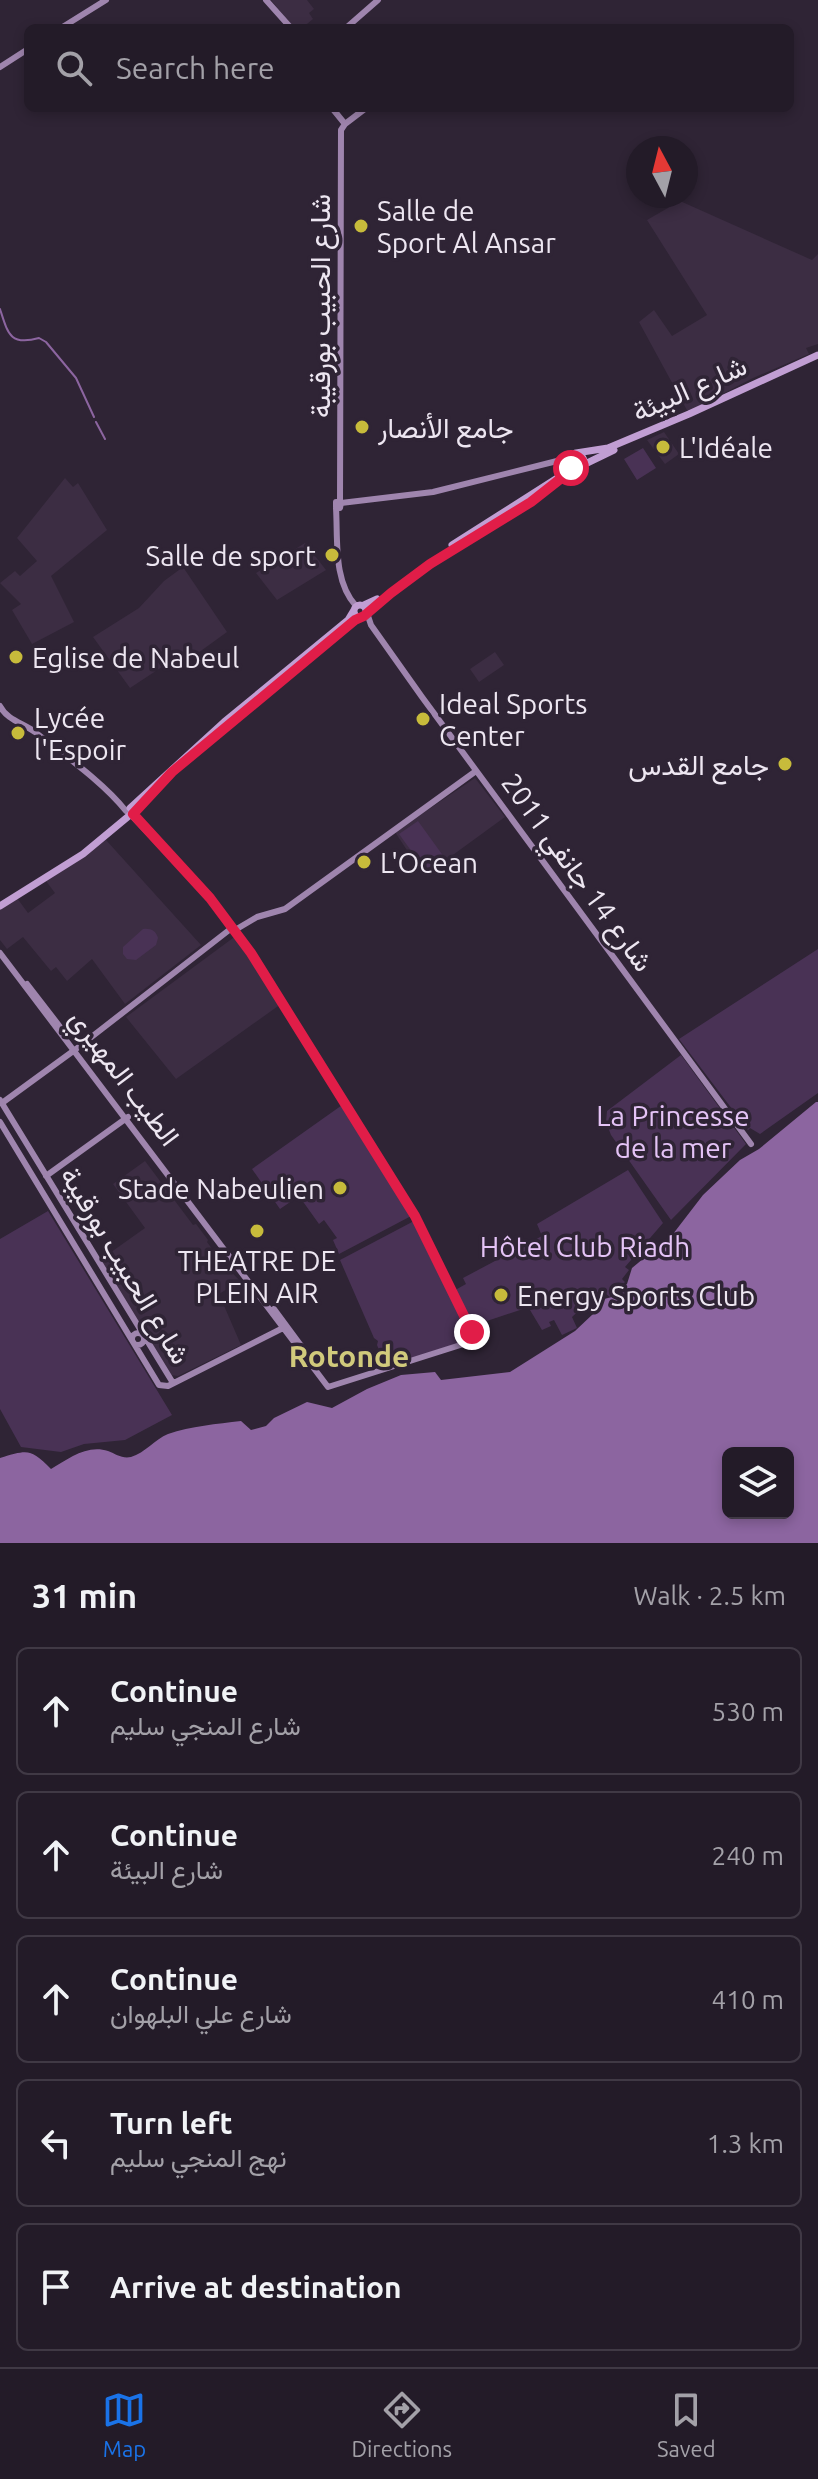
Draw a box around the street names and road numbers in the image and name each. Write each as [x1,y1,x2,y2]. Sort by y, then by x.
street label: شارع الحبيب بورقيبة [304,194,339,418]
street label: شارع البيئة [627,349,753,431]
street label: شارع 14 جانفي 2011 [489,767,660,981]
street label: الطيب المهيري [57,1003,186,1156]
street label: شارع الحبيب بورقيبة [52,1161,197,1371]

